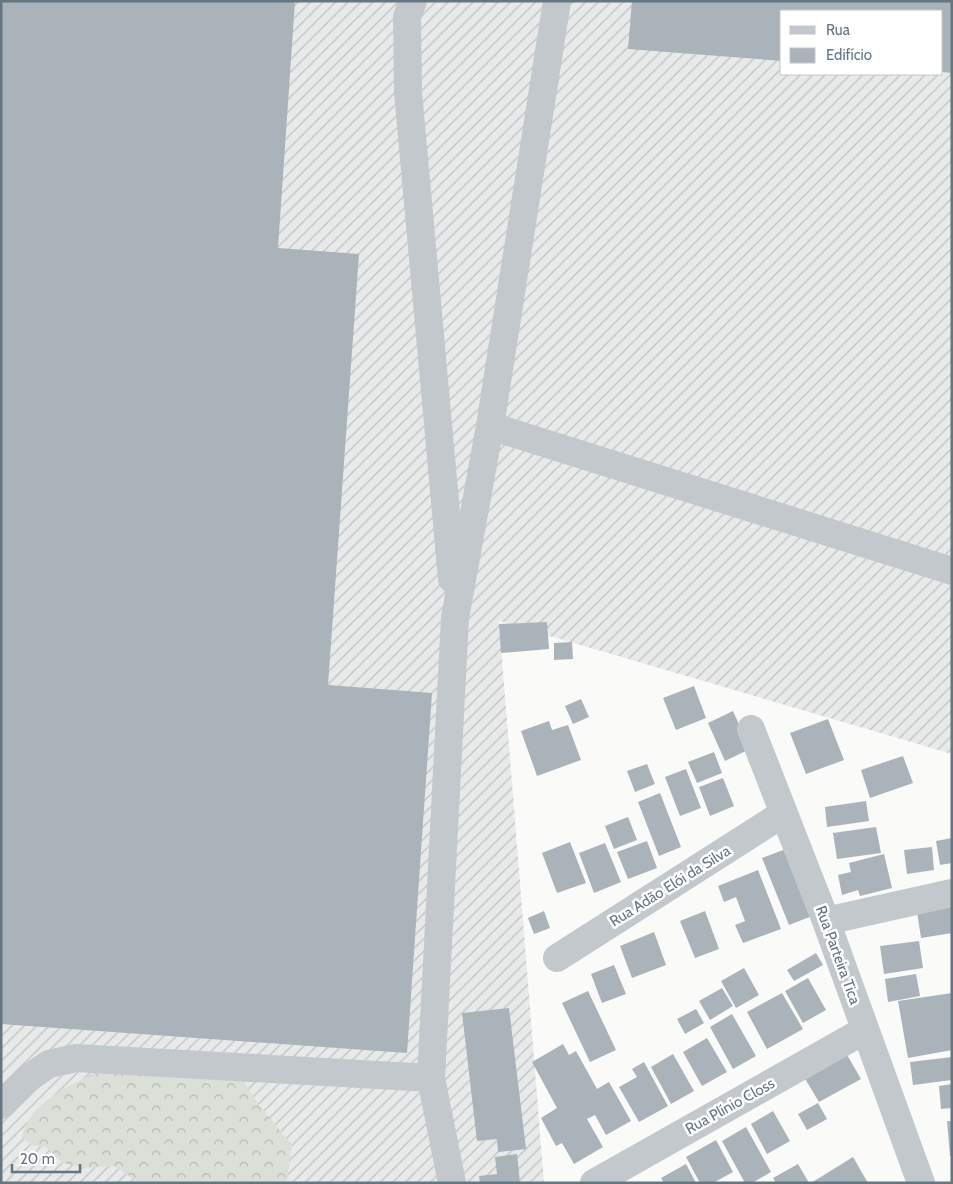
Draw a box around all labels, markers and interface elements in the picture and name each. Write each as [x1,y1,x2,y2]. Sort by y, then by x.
legend [780,10,943,75]
text: Rua [826,21,851,39]
text: Edifício [826,46,872,64]
street label: Rua Adão Elói da Silva [606,841,734,930]
street label: Rua Parteira Tica [812,903,864,1008]
street label: Rua Plínio Closs [682,1074,778,1138]
scale bar [12,1142,80,1174]
text: 20 m [20,1150,55,1168]

